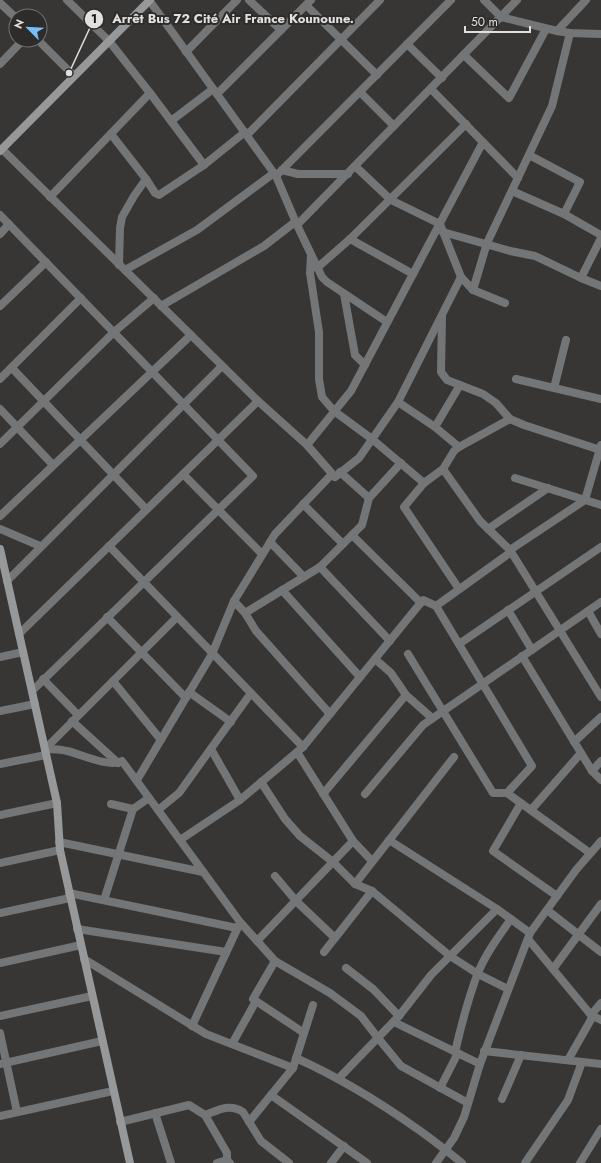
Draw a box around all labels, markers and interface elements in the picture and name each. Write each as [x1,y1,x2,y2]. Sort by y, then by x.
callout: Arrêt Bus 72 Cité Air France Kounoune. [84,6,362,31]
north arrow [8,8,48,48]
scale bar [465,8,530,34]
text: Arrêt Bus 72 Cité Air France Kounoune. [111,9,354,28]
text: 1 [91,10,97,28]
text: 50 m [471,13,498,31]
text: N [10,17,28,31]

